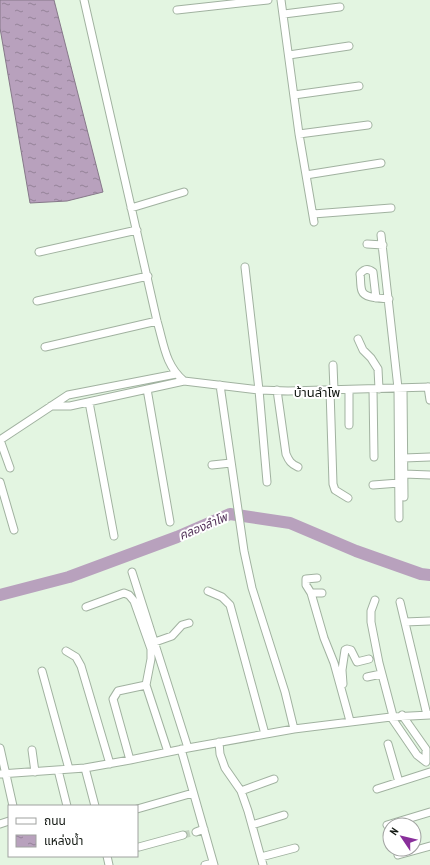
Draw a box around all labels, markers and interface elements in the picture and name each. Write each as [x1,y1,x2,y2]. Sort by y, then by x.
district label: บ้านลำโพ [294,384,340,401]
water label: คลองลำโพ [177,508,231,543]
legend [8,805,138,857]
text: ถนน [44,813,66,828]
north arrow [382,817,422,857]
text: N [386,825,401,838]
text: แหล่งน้ำ [44,832,83,848]

